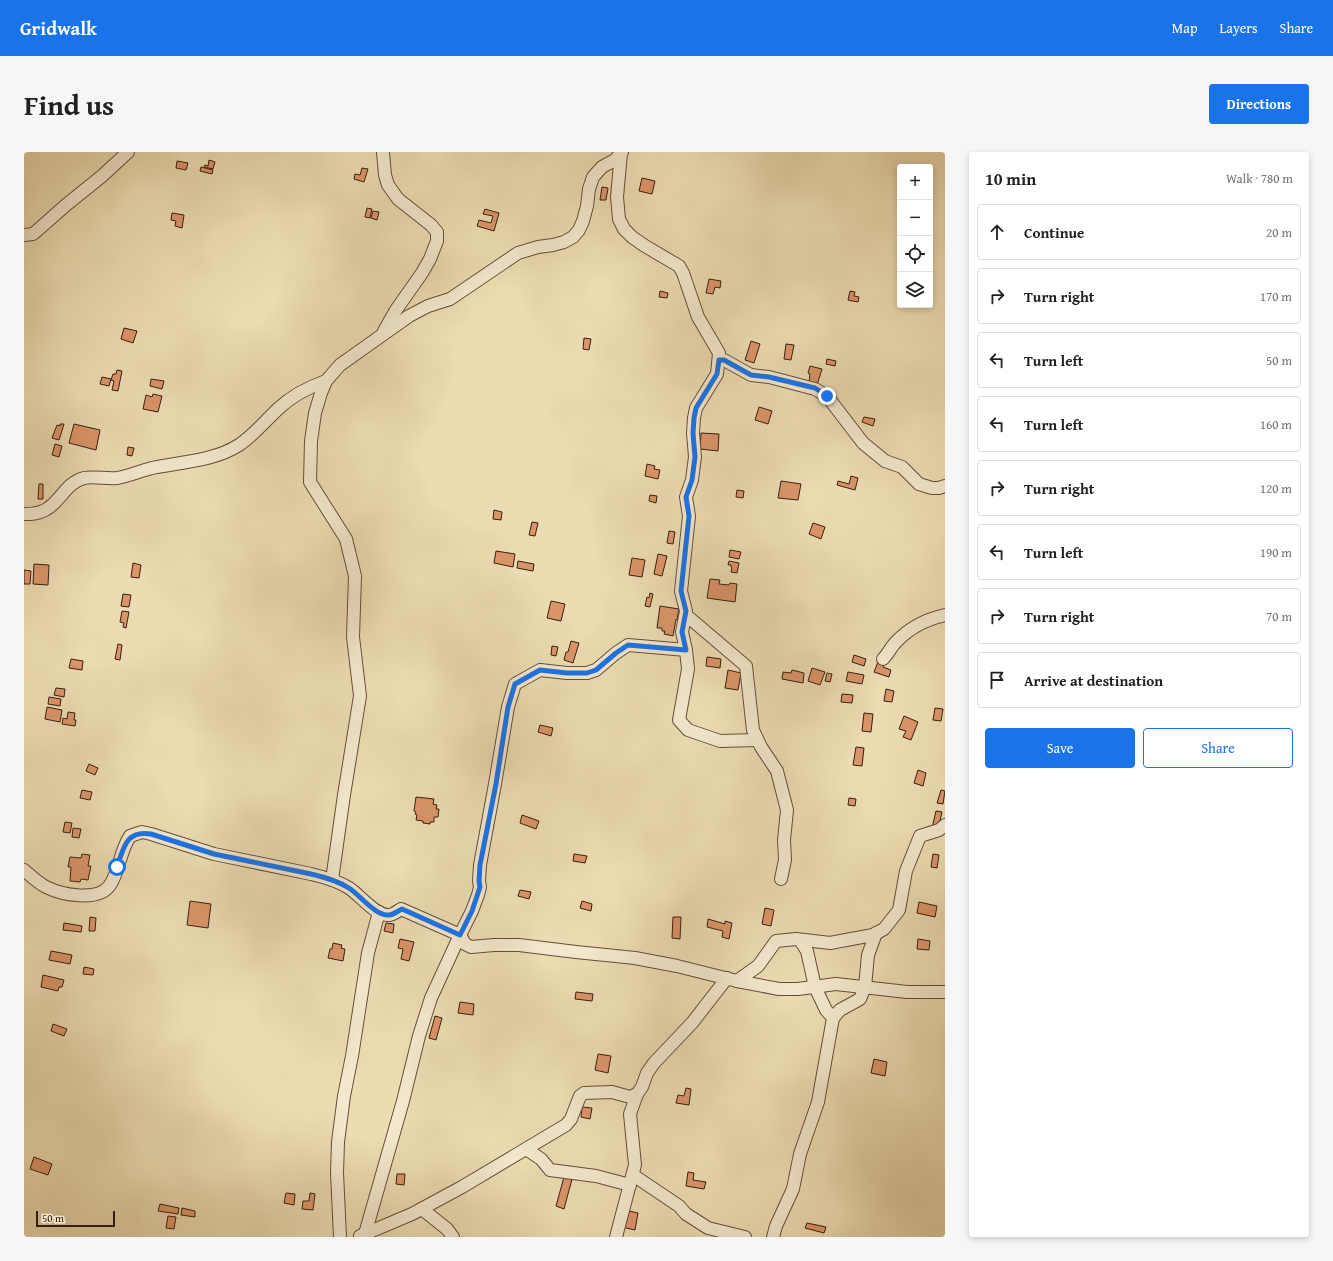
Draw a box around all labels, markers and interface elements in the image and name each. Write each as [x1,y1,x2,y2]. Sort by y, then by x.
text: Gridwalk [20,14,97,42]
text: Map [1172,18,1198,38]
text: Layers [1220,18,1258,38]
text: Share [1280,18,1313,38]
text: Find us [24,84,114,125]
button: Directions [1209,84,1309,124]
map controls [897,164,933,308]
button: + [897,164,933,200]
text: 10 min [985,166,1036,191]
text: Walk · 780 m [1226,169,1293,188]
button: − [897,200,933,236]
icon: ahead [986,221,1008,243]
text: Continue [1024,222,1085,243]
text: 20 m [1266,223,1292,242]
button: locate [897,236,933,272]
button: layers [897,272,933,308]
icon: right [986,285,1008,307]
text: Turn right [1024,286,1095,307]
text: 170 m [1260,287,1292,306]
icon: left [986,349,1008,371]
text: Turn left [1024,350,1083,371]
text: 50 m [1266,351,1292,370]
route end [818,387,836,405]
icon: left [986,413,1008,435]
text: Turn left [1024,414,1083,435]
text: 160 m [1260,415,1292,434]
icon: right [986,477,1008,499]
text: Turn right [1024,478,1095,499]
text: 120 m [1260,479,1292,498]
icon: left [986,541,1008,563]
text: Turn left [1024,542,1083,563]
text: 190 m [1260,543,1292,562]
icon: right [986,605,1008,627]
text: Turn right [1024,606,1095,627]
text: 70 m [1266,607,1292,626]
icon: arrive [986,669,1008,691]
text: Arrive at destination [1024,670,1163,691]
button: Save [985,728,1135,768]
button: Share [1143,728,1293,768]
route start [108,858,126,876]
scale bar [36,1209,115,1228]
text: 50 m [42,1210,64,1226]

